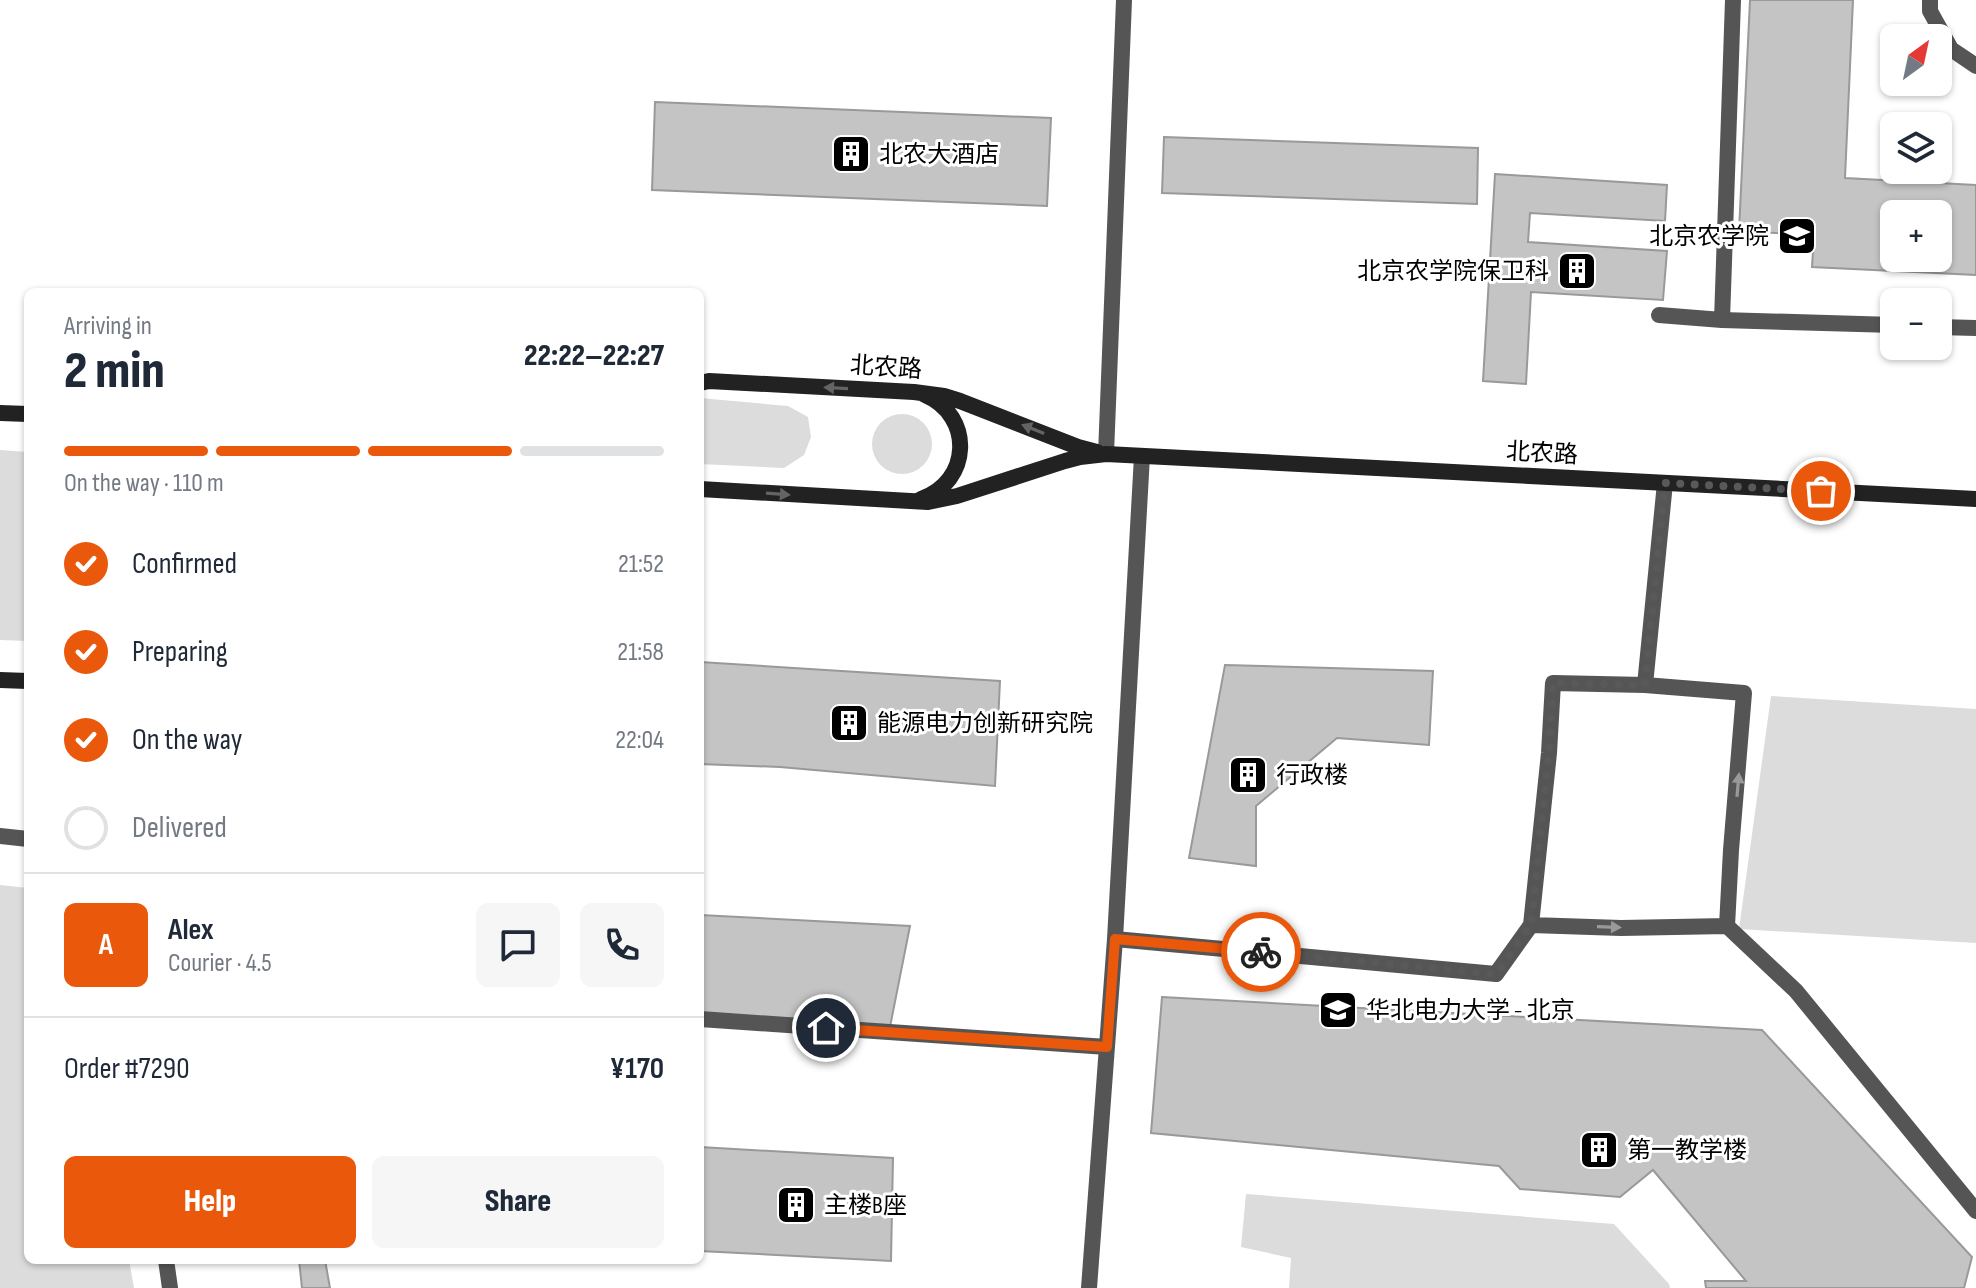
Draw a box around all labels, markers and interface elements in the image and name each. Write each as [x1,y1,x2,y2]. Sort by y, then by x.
north arrow [1880,24,1952,96]
map controls [1880,24,1952,360]
button: layers [1880,112,1952,184]
building icon: 北农大酒店 [830,133,872,175]
place label: 北农大酒店 [879,140,999,169]
button: + [1880,200,1952,272]
school or university icon: 北京农学院 [1776,215,1818,257]
place label: 北京农学院 [1649,222,1769,251]
building icon: 北京农学院保卫科 [1556,250,1598,292]
place label: 北京农学院保卫科 [1357,257,1549,286]
button: − [1880,288,1952,360]
text: Arriving in [64,311,152,342]
text: 22:22–22:27 [524,338,664,374]
text: 2 min [64,340,165,403]
street label: 北农路 [849,351,923,384]
one-way arrow [823,381,849,394]
one-way arrow [1021,422,1045,435]
street label: 北农路 [1505,437,1579,470]
pin [1787,457,1855,525]
text: On the way · 110 m [64,468,224,499]
icon: bag [1799,469,1843,513]
one-way arrow [766,488,791,501]
icon: check [64,542,108,586]
text: Confirmed [132,546,237,582]
text: 21:52 [618,549,664,580]
icon: check [64,630,108,674]
text: Preparing [132,634,228,670]
text: 21:58 [617,637,664,668]
building icon: 能源电力创新研究院 [828,702,870,744]
place label: 能源电力创新研究院 [877,709,1093,738]
icon: check [64,718,108,762]
text: On the way [132,722,242,758]
text: 22:04 [615,725,664,756]
building icon: 行政楼 [1227,754,1269,796]
place label: 行政楼 [1276,761,1348,790]
one-way arrow [1731,772,1744,797]
text: Delivered [132,810,227,846]
button: chat [476,903,560,987]
button: phone [580,903,664,987]
text: Alex [168,912,214,948]
courier [1221,912,1301,992]
one-way arrow [1597,921,1622,934]
text: A [99,927,113,963]
icon: bike [1239,930,1283,974]
text: Courier · 4.5 [168,948,272,979]
school or university icon: 华北电力大学 - 北京 [1317,989,1359,1031]
pin [792,994,860,1062]
place label: 华北电力大学 - 北京 [1366,996,1574,1025]
icon: home [804,1006,848,1050]
text: Order #7290 [64,1051,190,1087]
text: ¥170 [610,1051,664,1087]
building icon: 第一教学楼 [1578,1129,1620,1171]
place label: 第一教学楼 [1627,1136,1747,1165]
button: Help [64,1156,356,1248]
button: Share [372,1156,664,1248]
building icon: 主楼B座 [775,1184,817,1226]
place label: 主楼B座 [824,1191,907,1220]

